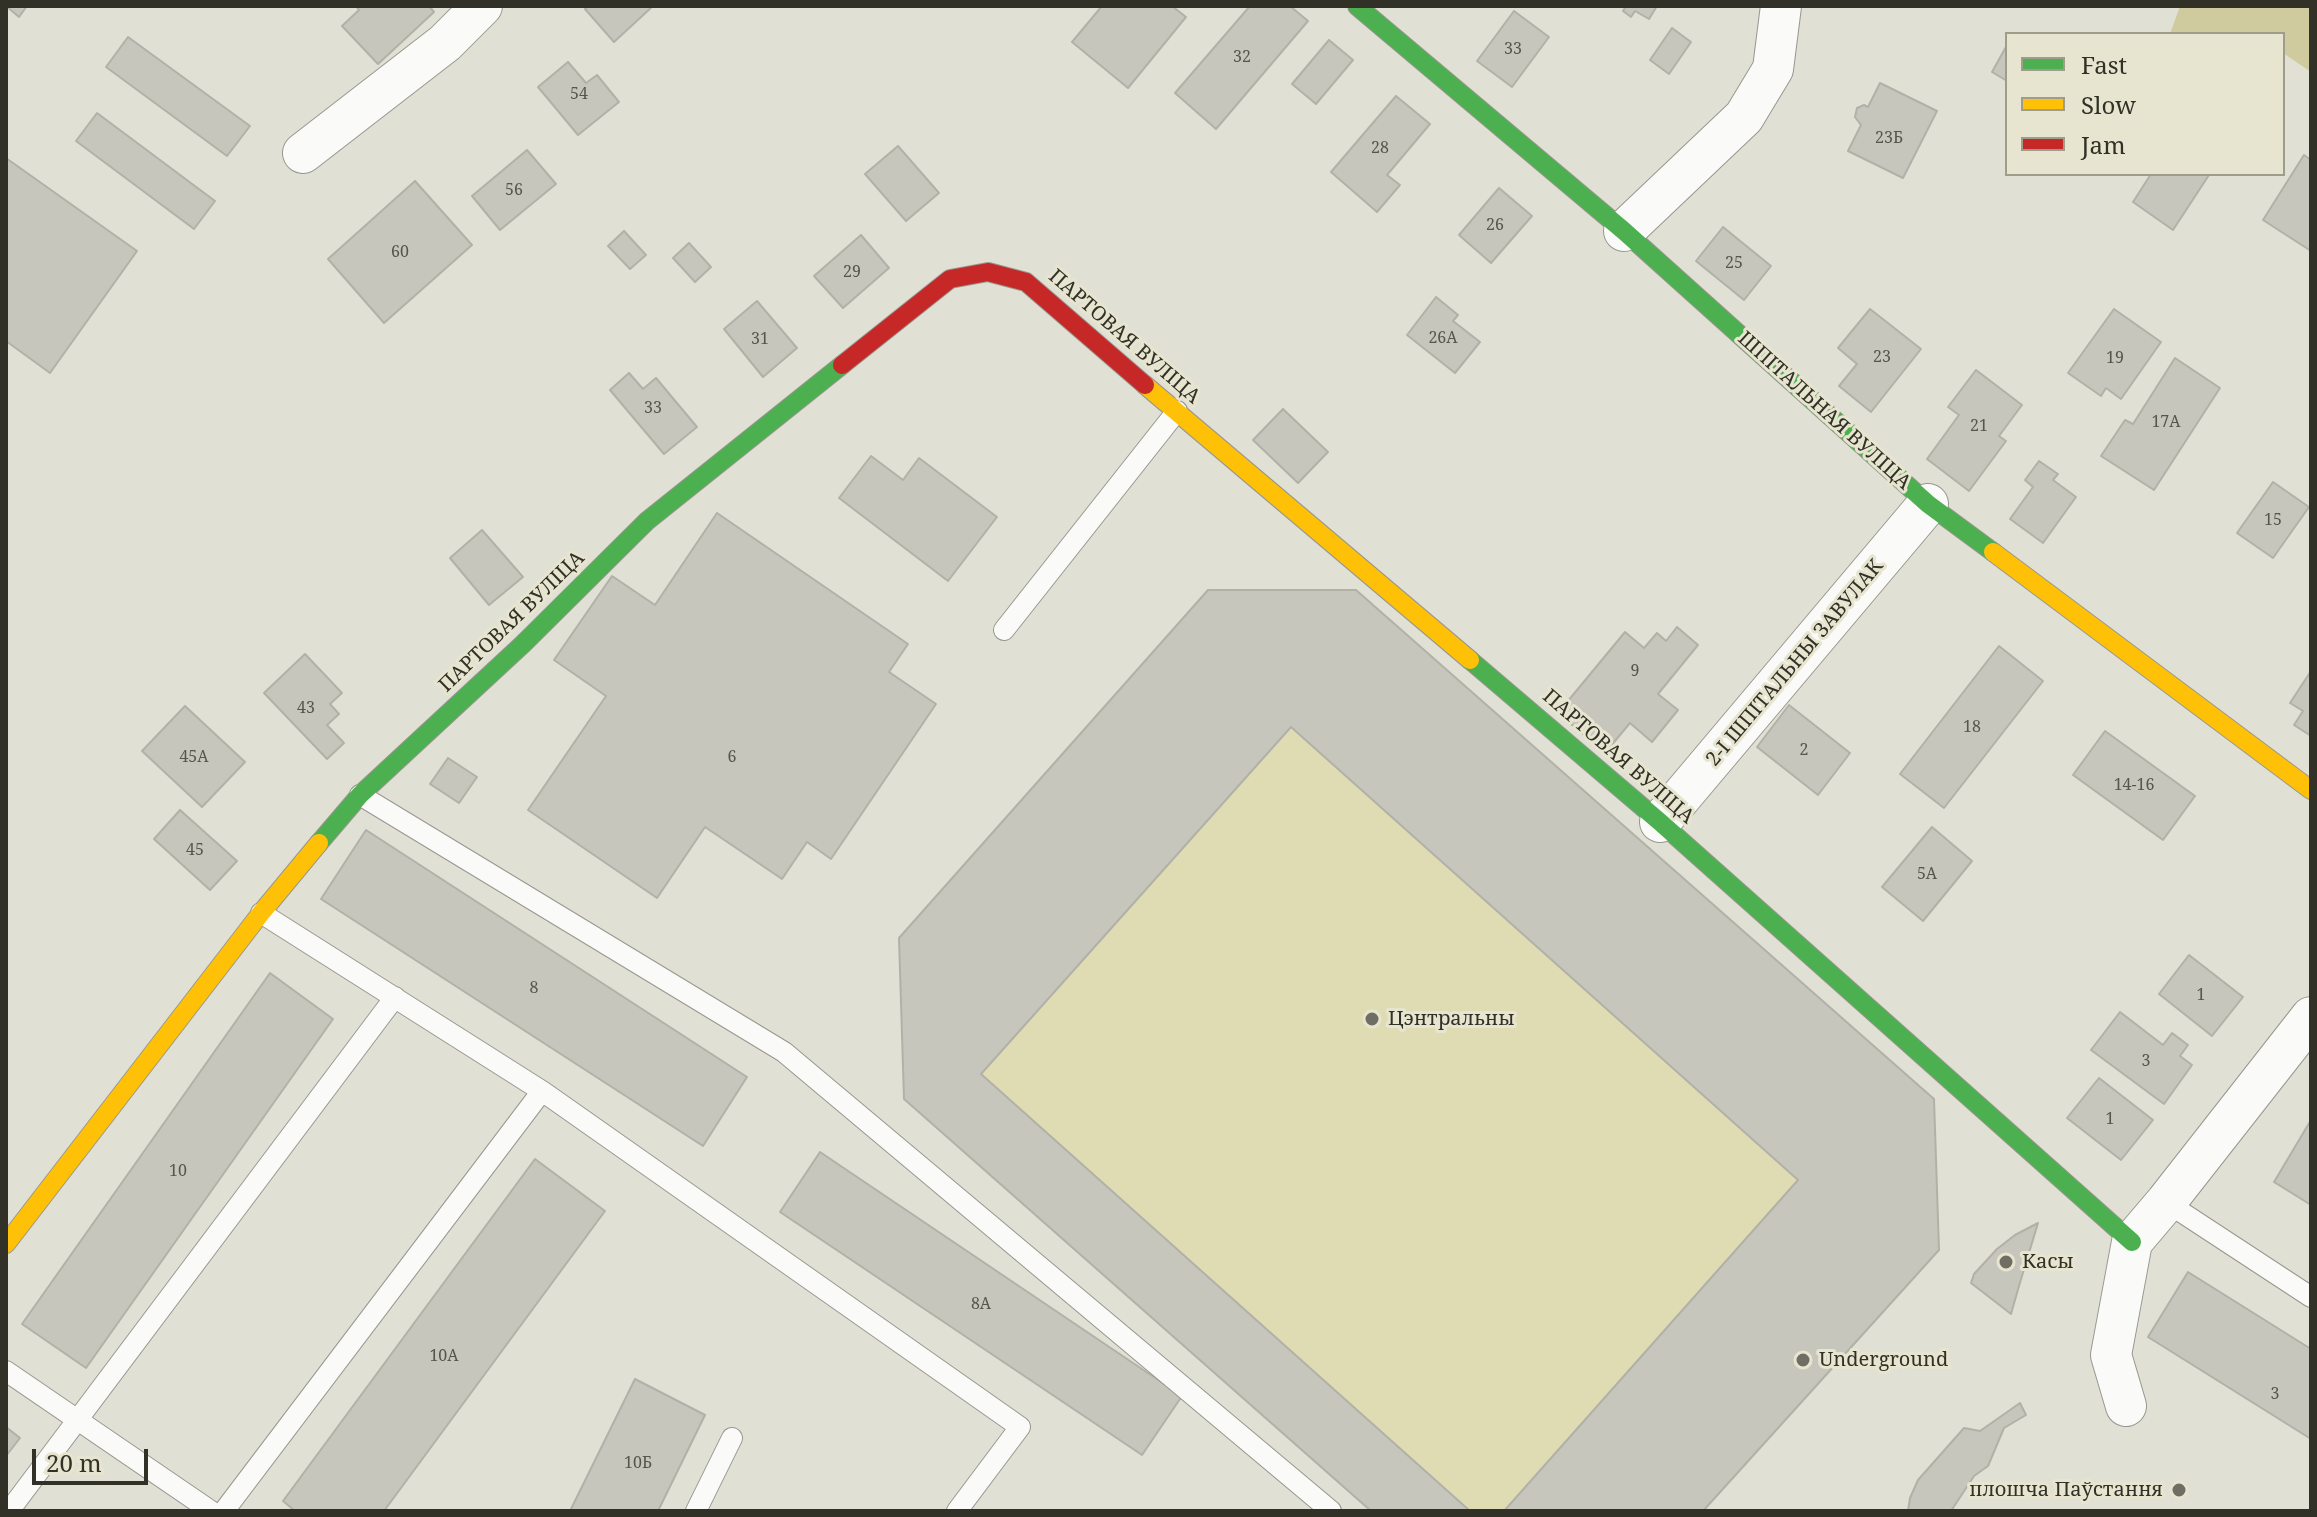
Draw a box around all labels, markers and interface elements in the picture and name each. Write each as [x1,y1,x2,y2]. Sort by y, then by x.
legend [2005,32,2285,176]
house number: 33 [1504,39,1522,59]
house number: 32 [1233,47,1251,67]
text: Fast [2081,48,2127,81]
house number: 54 [570,84,588,104]
text: Slow [2081,88,2136,121]
house number: 23Б [1875,128,1903,148]
text: Jam [2081,128,2126,161]
house number: 28 [1371,138,1389,158]
house number: 56 [505,180,523,200]
house number: 26 [1486,215,1504,235]
house number: 60 [391,242,409,262]
house number: 25 [1725,253,1743,273]
house number: 29 [843,262,861,282]
street label: ПАРТОВАЯ ВУЛІЦА [1043,265,1205,409]
street label: ШПІТАЛЬНАЯ ВУЛІЦА [1733,327,1915,495]
house number: 26А [1428,328,1458,348]
house number: 31 [751,329,769,349]
house number: 23 [1873,347,1891,367]
house number: 19 [2106,348,2124,368]
house number: 33 [644,398,662,418]
house number: 17А [2151,412,2181,432]
house number: 21 [1970,416,1988,436]
house number: 15 [2264,510,2282,530]
street label: ПАРТОВАЯ ВУЛІЦА [434,546,590,698]
street label: 2-І ШПІТАЛЬНЫ ЗАВУЛАК [1701,555,1889,771]
house number: 9 [1631,661,1639,681]
street label: ПАРТОВАЯ ВУЛІЦА [1537,685,1699,829]
house number: 43 [297,698,315,718]
house number: 18 [1963,717,1981,737]
house number: 2 [1800,740,1808,760]
house number: 45А [179,747,209,767]
house number: 6 [728,747,736,767]
house number: 14-16 [2114,775,2154,795]
house number: 45 [186,840,204,860]
house number: 5А [1917,864,1937,884]
house number: 8 [530,978,538,998]
house number: 1 [2197,985,2205,1005]
place label: Цэнтральны [1388,1007,1515,1031]
marker: Цэнтральны [1363,1010,1381,1028]
house number: 3 [2142,1051,2150,1071]
house number: 1 [2106,1109,2114,1129]
house number: 10 [169,1161,187,1181]
place label: Касы [2022,1250,2074,1274]
marker: Касы [1997,1253,2015,1271]
house number: 8А [971,1294,991,1314]
house number: 10А [429,1346,459,1366]
place label: Underground [1819,1348,1948,1372]
marker: Underground [1794,1351,1812,1369]
house number: 3 [2271,1384,2279,1404]
scale bar [36,1433,152,1483]
text: 20 m [46,1446,102,1479]
house number: 10Б [624,1453,652,1473]
place label: плошча Паўстання [1969,1478,2163,1502]
marker: плошча Паўстання [2170,1481,2188,1499]

